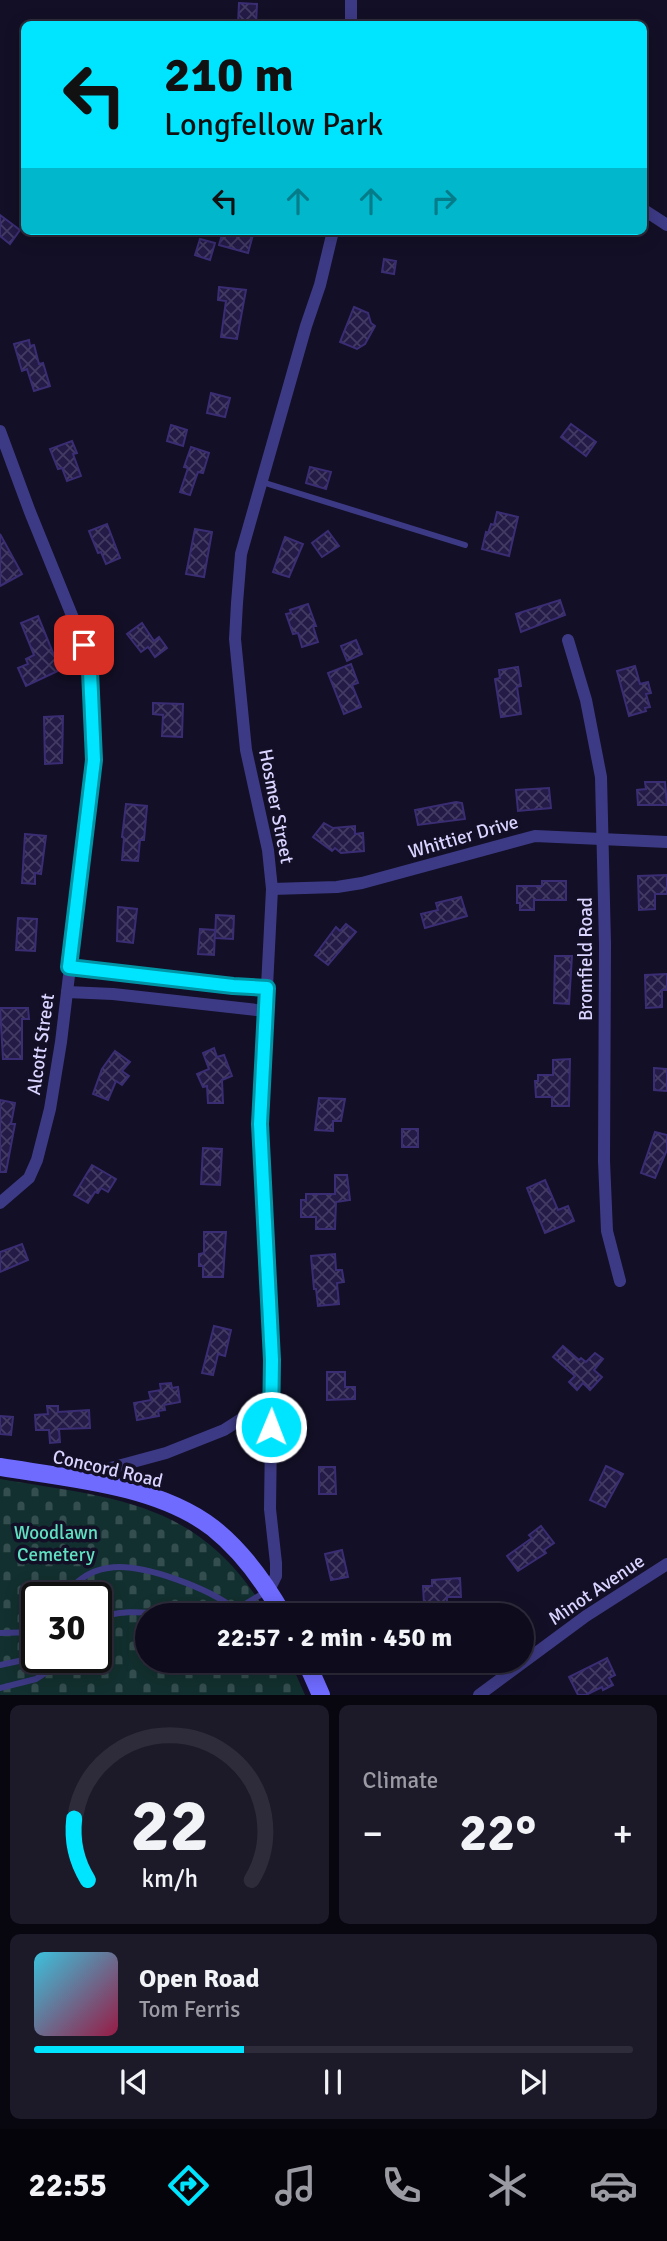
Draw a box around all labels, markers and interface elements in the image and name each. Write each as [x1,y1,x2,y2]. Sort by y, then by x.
text: 210 m [164,45,294,105]
icon: left [49,49,140,140]
text: Longfellow Park [164,105,383,144]
icon: left [206,182,244,220]
icon: ahead [279,182,317,220]
icon: ahead [352,182,390,220]
icon: right [425,182,463,220]
pin [54,615,114,675]
icon: arrive [65,626,103,664]
street label: Hosmer Street [253,747,299,866]
street label: Whittier Drive [405,810,521,864]
street label: Bromfield Road [574,897,598,1021]
street label: Alcott Street [22,991,60,1096]
position arrow [234,1390,308,1464]
street label: Concord Road [50,1445,165,1493]
park label: Woodlawn Cemetery [14,1521,98,1567]
street label: Minot Avenue [544,1549,649,1631]
speed limit sign: 30 [21,1582,112,1673]
text: 22:57 · 2 min · 450 m [217,1622,452,1654]
text: Climate [363,1766,438,1795]
text: 22 [130,1783,209,1872]
text: 22° [459,1801,536,1865]
text: − [363,1810,383,1857]
text: + [612,1810,633,1857]
text: km/h [141,1863,198,1894]
text: Open Road [139,1963,260,1995]
text: Tom Ferris [139,1995,240,2024]
icon: previous [115,2063,153,2101]
icon: pause [314,2063,352,2101]
icon: next [514,2063,552,2101]
icon: directions [164,2161,213,2210]
icon: music [271,2161,320,2210]
icon: phone [377,2161,426,2210]
icon: climate [483,2161,532,2210]
icon: car [589,2161,638,2210]
text: 22:55 [29,2166,107,2205]

